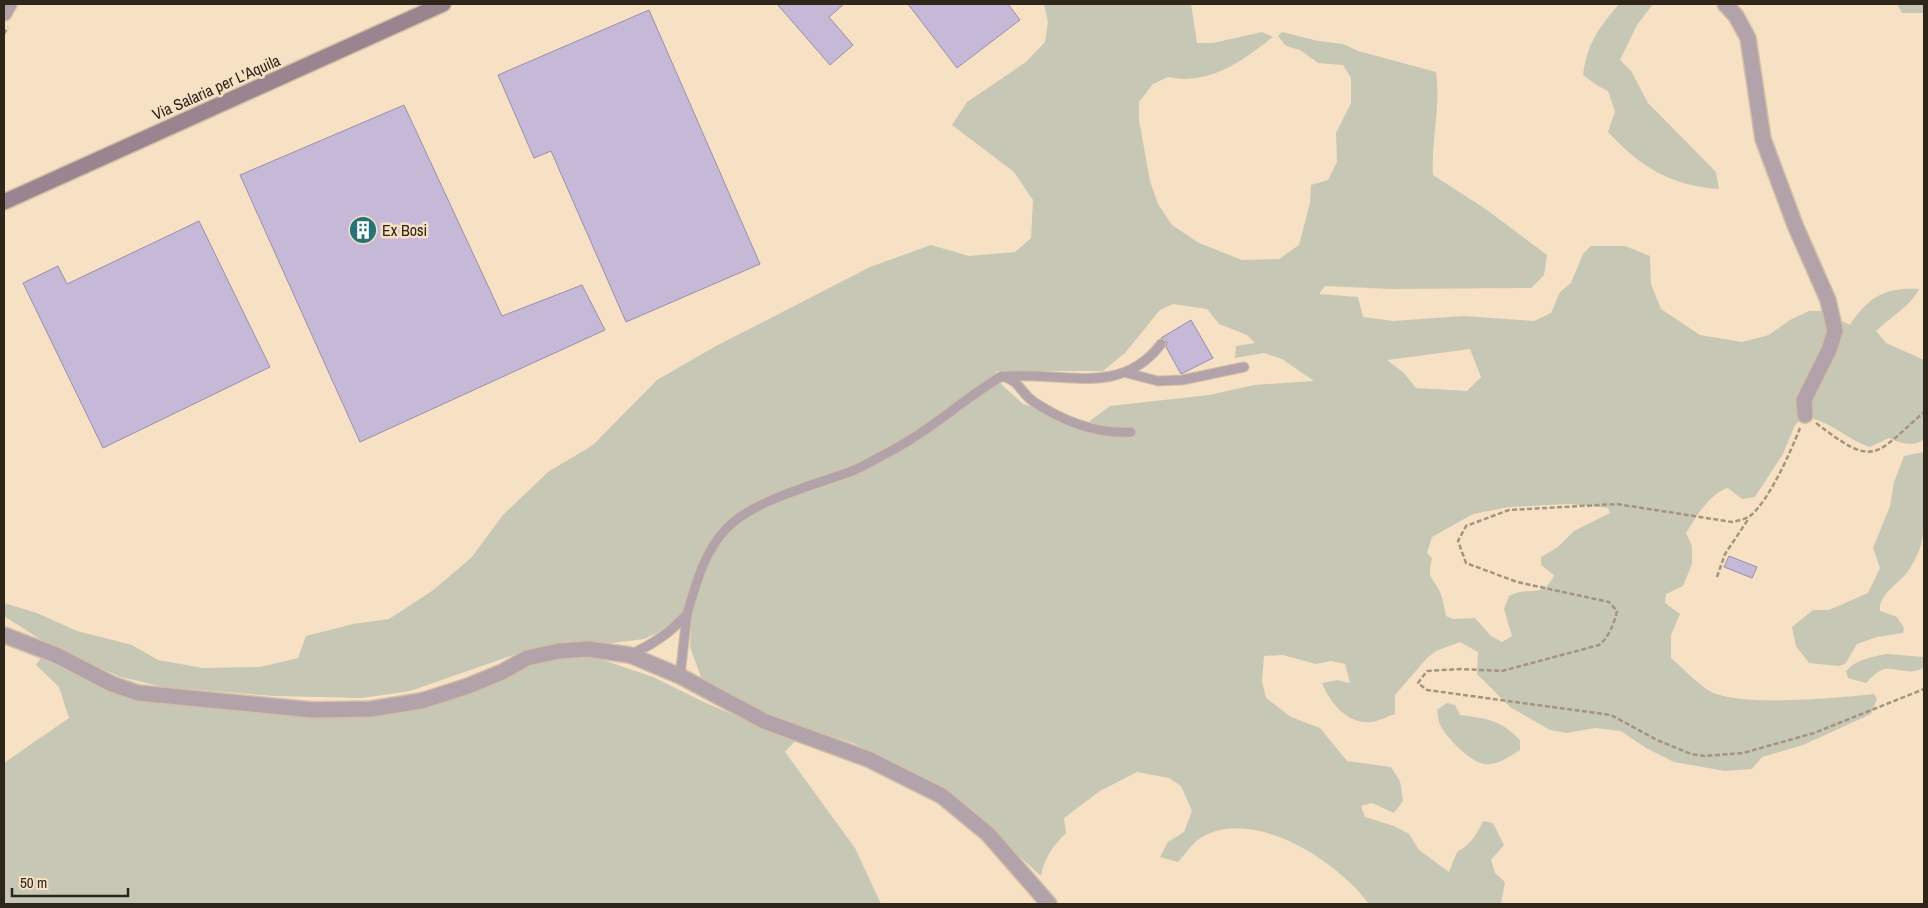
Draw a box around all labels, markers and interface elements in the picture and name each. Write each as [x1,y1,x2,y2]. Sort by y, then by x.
street label: Via Salaria per L'Aquila [149,49,284,125]
building icon: Ex Bosi [348,215,378,245]
place label: Ex Bosi [382,219,427,241]
scale bar [12,866,129,898]
text: 50 m [20,872,47,893]

